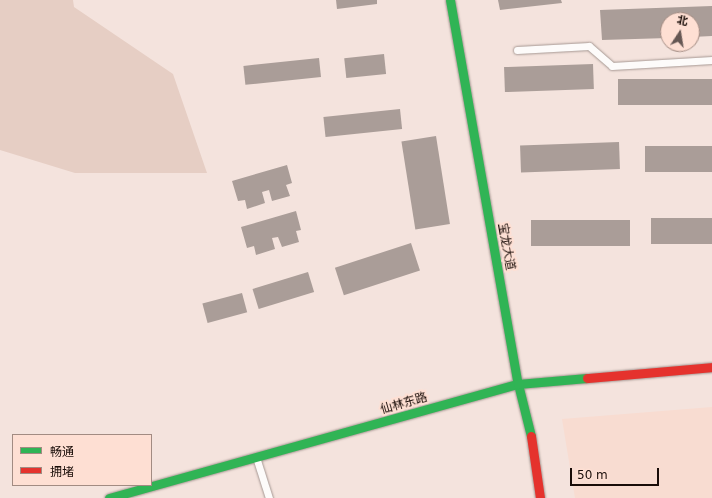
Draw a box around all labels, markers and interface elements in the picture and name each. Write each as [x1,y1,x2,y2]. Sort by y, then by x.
north arrow [660,12,700,52]
text: 北 [676,13,689,28]
street label: 宝龙大道 [495,222,517,272]
street label: 仙林东路 [379,390,429,418]
legend [12,434,152,486]
text: 畅通 [50,445,74,459]
scale bar [572,460,661,486]
text: 拥堵 [50,465,74,479]
text: 50 m [577,468,608,482]

